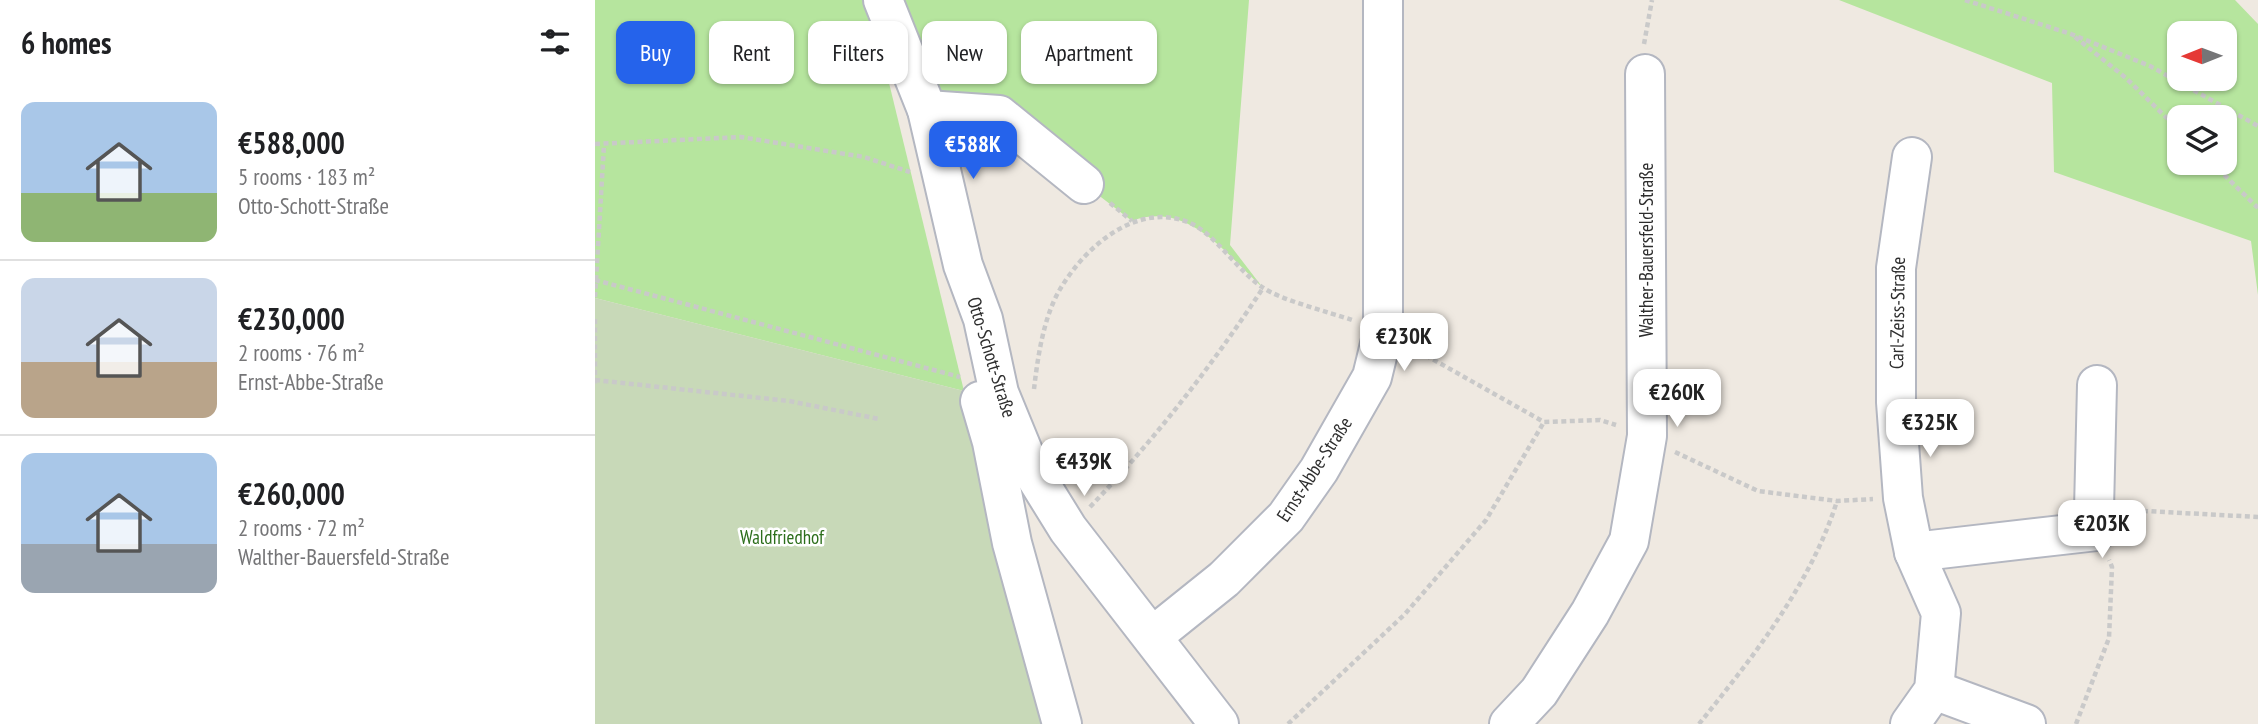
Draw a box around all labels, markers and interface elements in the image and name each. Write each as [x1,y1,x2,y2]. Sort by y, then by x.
chip: Buy [616,21,695,84]
chip: Rent [709,21,794,84]
chip: Filters [808,21,908,84]
chip: New [922,21,1007,84]
chip: Apartment [1021,21,1157,84]
north arrow [2167,21,2237,91]
map controls [2167,21,2237,175]
text: 6 homes [21,23,112,62]
icon: filters [536,23,574,61]
button: layers [2167,105,2237,175]
pin: €588K [924,122,1022,181]
text: €588,000 [238,123,345,162]
text: €588K [945,129,1001,158]
icon: home [77,130,161,214]
text: 5 rooms · 183 m² [238,162,375,191]
street label: Walther-Bauersfeld-Straße [1634,163,1658,337]
text: Otto-Schott-Straße [238,191,389,220]
street label: Carl-Zeiss-Straße [1884,256,1910,369]
street label: Otto-Schott-Straße [962,294,1022,420]
text: €230,000 [238,299,345,338]
icon: home [77,306,161,390]
pin: €230K [1355,314,1453,373]
text: €230K [1376,321,1432,350]
text: 2 rooms · 76 m² [238,338,365,367]
text: Ernst-Abbe-Straße [238,367,384,396]
pin: €260K [1628,370,1726,429]
text: €260K [1649,377,1705,406]
pin: €325K [1881,400,1979,459]
text: €325K [1902,407,1958,436]
street label: Ernst-Abbe-Straße [1271,412,1357,526]
pin: €439K [1035,438,1133,498]
text: €439K [1056,446,1112,475]
text: €260,000 [238,474,345,513]
icon: home [77,481,161,565]
pin: €203K [2053,500,2151,560]
text: €203K [2074,508,2130,537]
text: 2 rooms · 72 m² [238,513,365,542]
park label: Waldfriedhof [740,525,825,549]
text: Walther-Bauersfeld-Straße [238,542,449,571]

